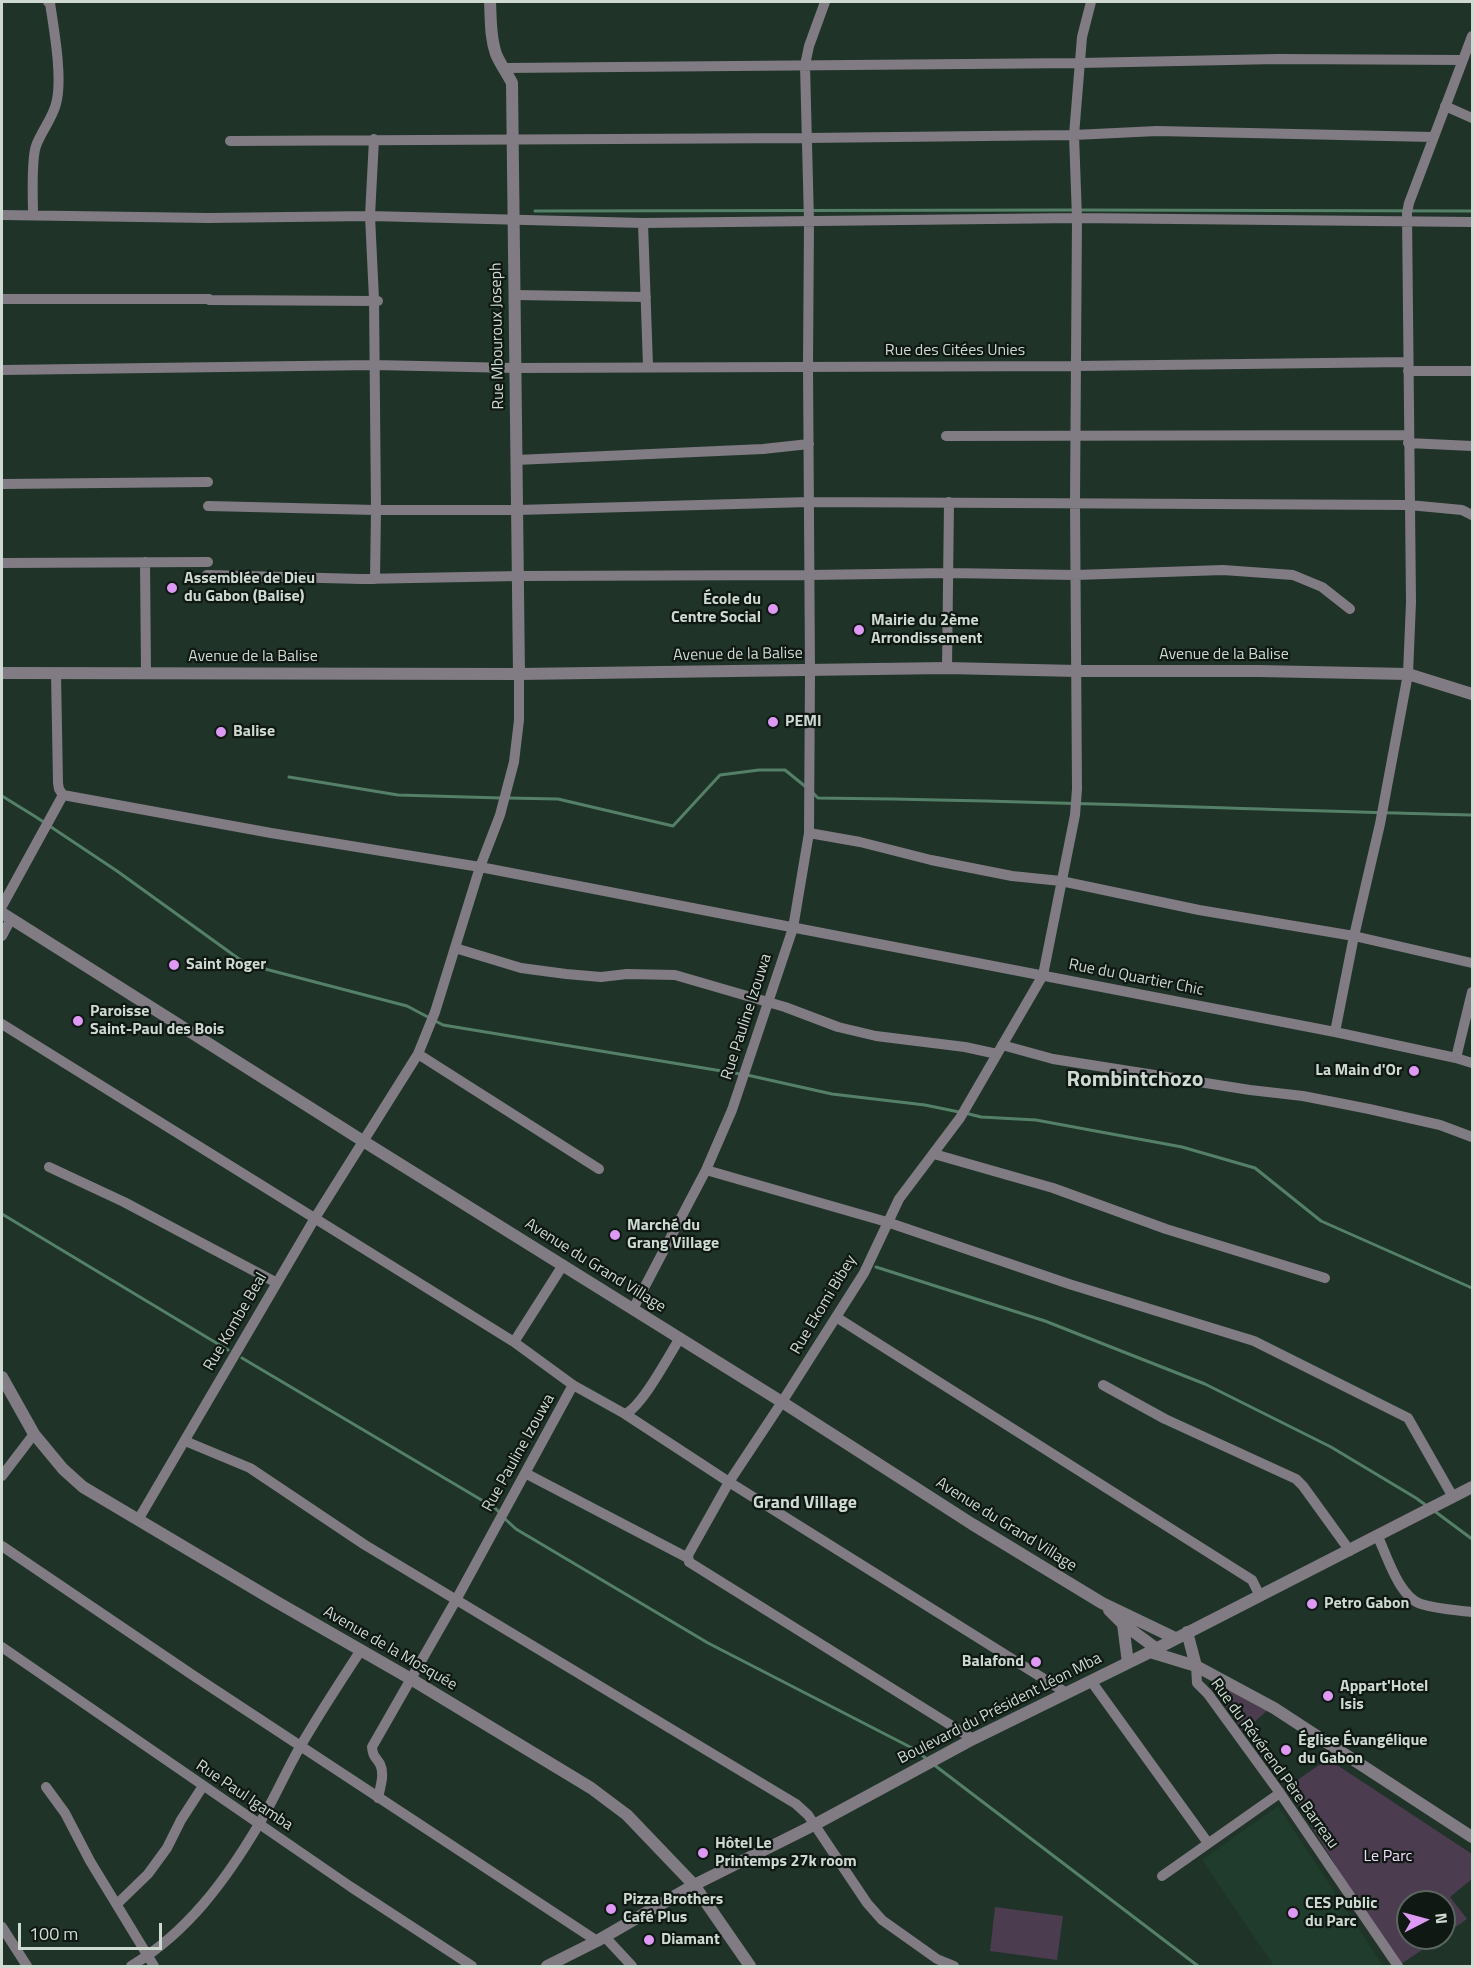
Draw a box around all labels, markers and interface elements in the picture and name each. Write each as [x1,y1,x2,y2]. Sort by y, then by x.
street label: Rue Mbouroux Joseph [487,262,509,410]
street label: Rue des Citées Unies [885,341,1025,361]
place label: Assemblée de Dieu du Gabon (Balise) [184,569,315,607]
marker: Assemblée de Dieu du Gabon (Balise) [165,581,179,595]
place label: École du Centre Social [671,590,761,628]
marker: École du Centre Social [766,602,780,616]
place label: Mairie du 2ème Arrondissement [871,611,982,649]
marker: Mairie du 2ème Arrondissement [852,623,866,637]
street label: Avenue de la Balise [673,644,803,666]
street label: Avenue de la Balise [1159,645,1289,665]
street label: Avenue de la Balise [188,647,318,667]
place label: PEMI [785,712,822,732]
marker: PEMI [766,715,780,729]
place label: Balise [233,722,275,742]
marker: Balise [214,725,228,739]
street label: Rue Pauline Izouwa [718,952,776,1082]
place label: Saint Roger [186,955,266,975]
street label: Rue du Quartier Chic [1067,956,1205,1000]
marker: Saint Roger [167,958,181,972]
place label: Paroisse Saint-Paul des Bois [90,1002,224,1040]
marker: Paroisse Saint-Paul des Bois [71,1014,85,1028]
place label: La Main d'Or [1315,1061,1402,1081]
marker: La Main d'Or [1407,1064,1421,1078]
district label: Rombintchozo [1067,1068,1203,1094]
street label: Avenue du Grand Village [521,1215,669,1317]
place label: Marché du Grang Village [627,1216,719,1254]
marker: Marché du Grang Village [608,1228,622,1242]
street label: Rue Ekomi Bibey [787,1252,861,1358]
street label: Rue Kombe Beal [200,1269,272,1375]
street label: Rue Pauline Izouwa [479,1391,559,1515]
street label: Avenue du Grand Village [932,1474,1080,1576]
district label: Grand Village [753,1493,857,1515]
place label: Petro Gabon [1324,1594,1409,1614]
marker: Petro Gabon [1305,1597,1319,1611]
street label: Avenue de la Mosquée [320,1603,460,1695]
street label: Boulevard du Président Léon Mba [895,1649,1105,1769]
place label: Balafond [962,1652,1024,1672]
marker: Balafond [1029,1655,1043,1669]
street label: Rue du Révérend Père Barreau [1206,1675,1342,1853]
place label: Appart'Hotel Isis [1340,1677,1428,1715]
marker: Appart'Hotel Isis [1321,1689,1335,1703]
place label: Église Évangélique du Gabon [1298,1731,1428,1769]
marker: Église Évangélique du Gabon [1279,1743,1293,1757]
street label: Rue Paul Igamba [192,1756,296,1836]
place label: Hôtel Le Printemps 27k room [715,1834,857,1872]
marker: Hôtel Le Printemps 27k room [696,1846,710,1860]
park label: Le Parc [1364,1847,1412,1867]
place label: Pizza Brothers Café Plus [623,1890,723,1928]
north arrow [1396,1890,1456,1950]
place label: CES Public du Parc [1305,1894,1377,1932]
marker: Pizza Brothers Café Plus [604,1902,618,1916]
marker: CES Public du Parc [1286,1906,1300,1920]
scale bar [21,1911,165,1949]
text: N [1429,1912,1454,1925]
text: 100 m [29,1920,78,1947]
place label: Diamant [661,1930,720,1950]
marker: Diamant [642,1933,656,1947]

